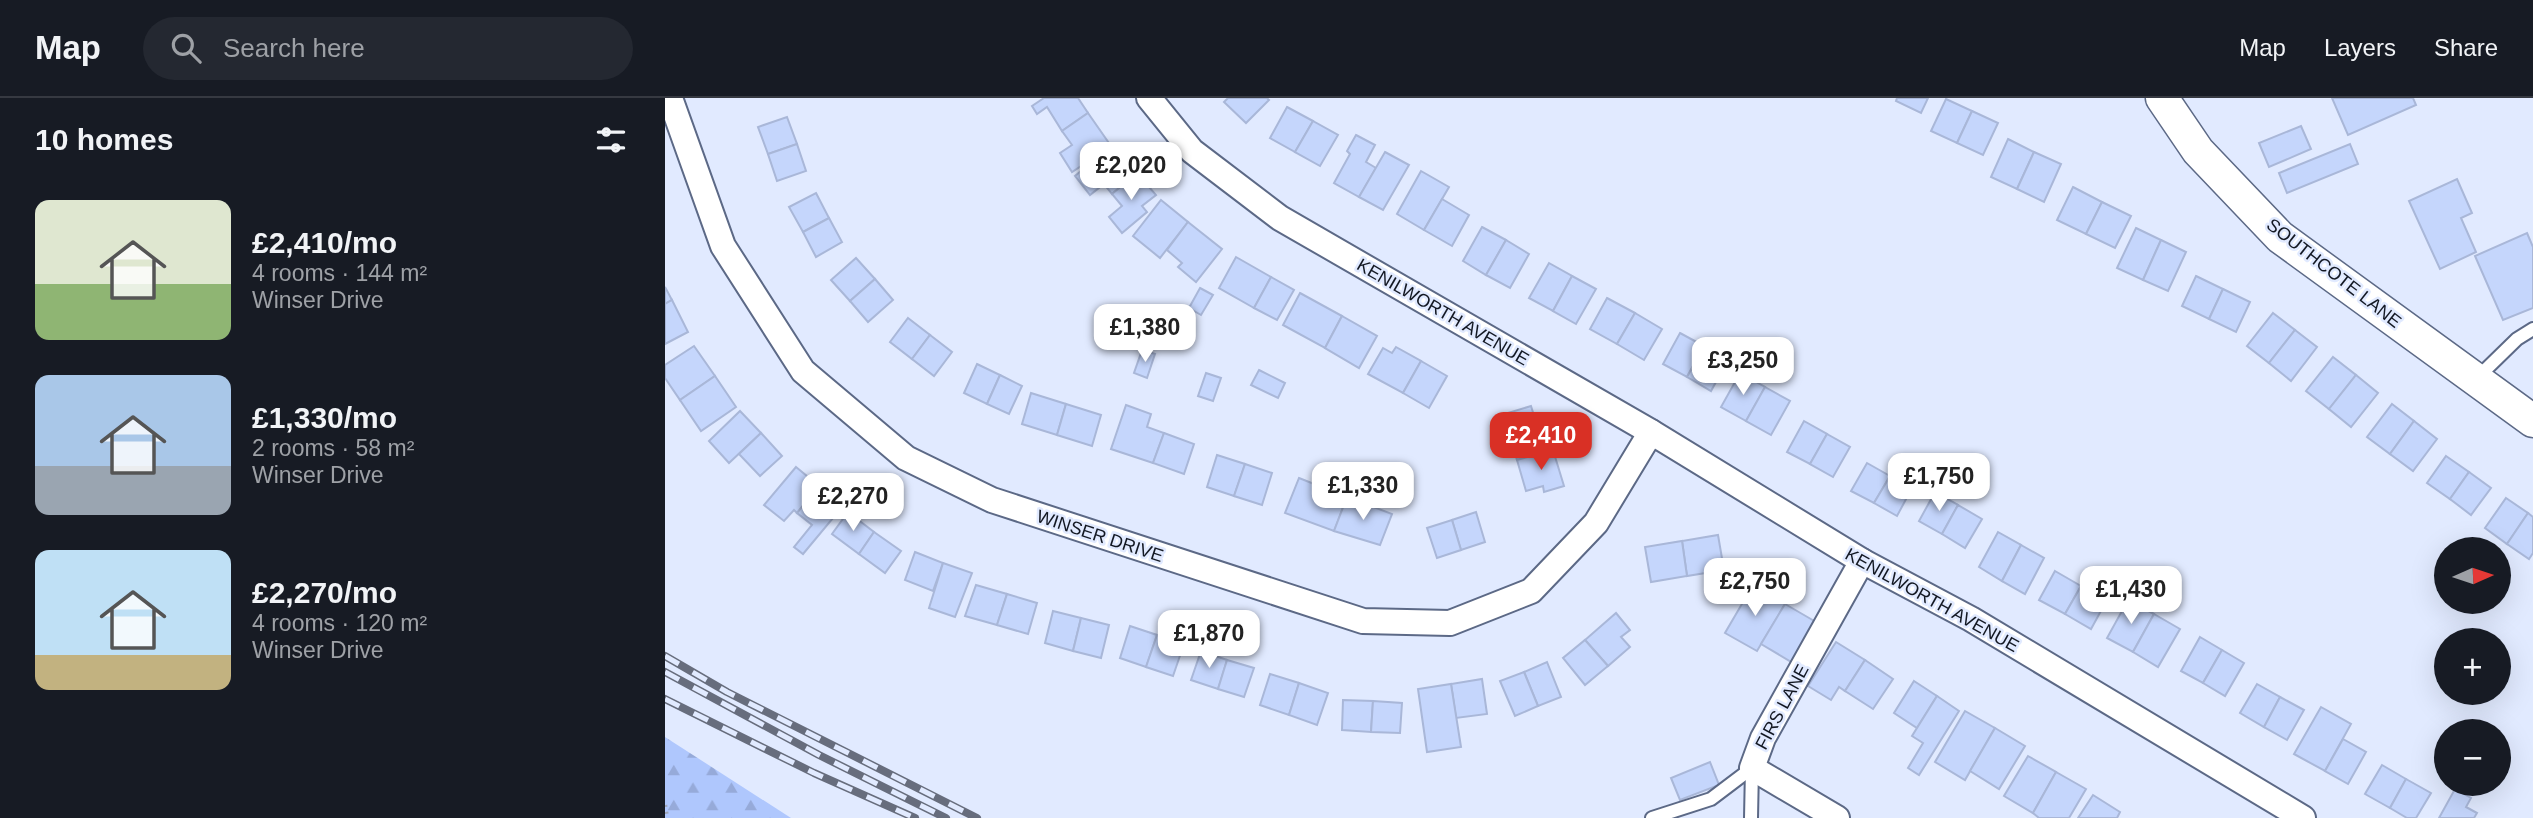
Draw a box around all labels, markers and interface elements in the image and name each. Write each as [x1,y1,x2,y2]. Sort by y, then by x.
search box [143,17,633,80]
text: Map [35,29,101,66]
icon: search [167,29,205,67]
text: Search here [223,33,365,63]
text: Map [2239,34,2286,61]
text: Layers [2324,34,2396,61]
text: Share [2434,34,2498,61]
icon: filters [592,121,630,159]
text: 10 homes [35,123,173,156]
pin: £2,020 [1074,142,1188,202]
text: £2,020 [1096,152,1166,178]
street label: SOUTHCOTE LANE [2263,214,2405,332]
text: £2,410/mo [252,226,397,259]
icon: home [91,228,175,312]
street label: KENILWORTH AVENUE [1354,255,1532,369]
text: 4 rooms · 144 m² [252,260,427,286]
text: Winser Drive [252,287,384,313]
pin: £1,380 [1088,304,1202,364]
text: £1,380 [1110,314,1180,340]
pin: £3,250 [1686,338,1800,397]
text: £3,250 [1708,347,1778,373]
text: £1,330/mo [252,401,397,434]
icon: home [91,403,175,487]
pin: £2,410 [1484,412,1598,472]
text: £2,410 [1506,422,1576,448]
text: 2 rooms · 58 m² [252,435,414,461]
pin: £1,750 [1882,454,1996,513]
text: Winser Drive [252,462,384,488]
pin: £1,330 [1306,462,1420,522]
text: £1,750 [1904,463,1974,489]
text: £1,330 [1328,472,1398,498]
pin: £2,270 [796,474,910,533]
text: £2,270 [818,483,888,509]
street label: WINSER DRIVE [1034,506,1166,566]
north arrow [2434,537,2511,614]
map controls [2434,537,2511,796]
street label: KENILWORTH AVENUE [1842,544,2022,656]
pin: £2,750 [1698,559,1812,618]
pin: £1,430 [2074,566,2188,626]
text: £2,750 [1720,568,1790,594]
text: £2,270/mo [252,576,397,609]
text: £1,430 [2096,576,2166,602]
icon: home [91,578,175,662]
text: 4 rooms · 120 m² [252,610,427,636]
pin: £1,870 [1152,610,1266,670]
text: £1,870 [1174,620,1244,646]
button: + [2434,628,2511,705]
text: Winser Drive [252,637,384,663]
street label: FIRS LANE [1751,661,1813,753]
button: − [2434,719,2511,796]

